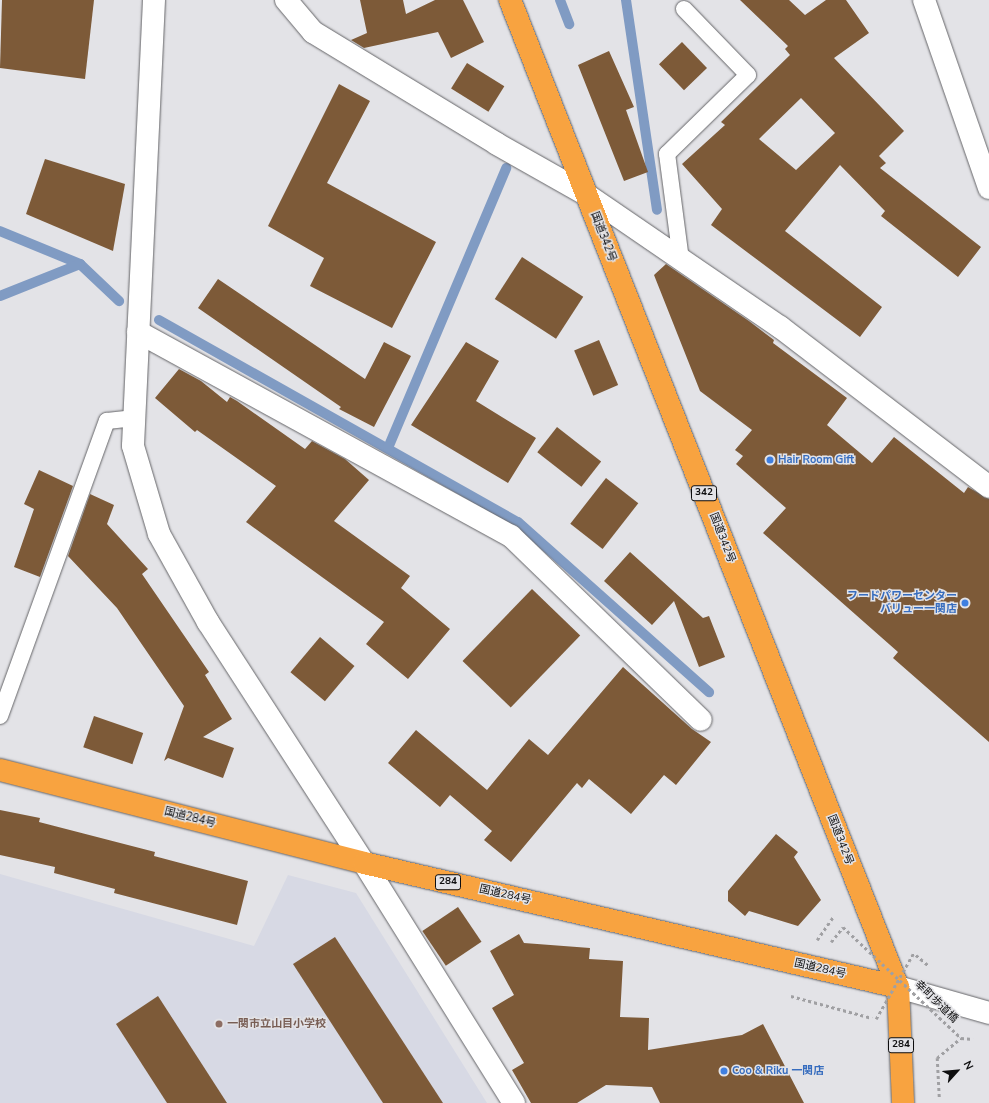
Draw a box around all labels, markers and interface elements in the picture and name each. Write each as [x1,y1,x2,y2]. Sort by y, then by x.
street label: 国道342号 [587,210,619,264]
place label: Hair Room Gift [778,453,854,467]
marker: Hair Room Gift [765,455,775,465]
road number: 342 [691,485,717,501]
street label: 国道342号 [706,511,738,565]
place label: フードパワーセンター バリュー一関店 [847,590,957,616]
marker: フードパワーセンター バリュー一関店 [960,598,970,608]
street label: 国道284号 [163,805,217,831]
street label: 国道342号 [824,813,856,867]
road number: 284 [435,874,461,890]
street label: 国道284号 [478,883,532,907]
street label: 国道284号 [793,957,847,981]
street label: 幸町歩道橋 [912,978,960,1026]
place label: 一関市立山目小学校 [227,1017,326,1031]
marker: 一関市立山目小学校 [214,1019,224,1029]
road number: 284 [888,1037,914,1053]
north arrow [937,1051,977,1091]
text: N [960,1058,977,1072]
place label: Coo & Riku 一関店 [732,1064,824,1078]
marker: Coo & Riku 一関店 [719,1066,729,1076]

